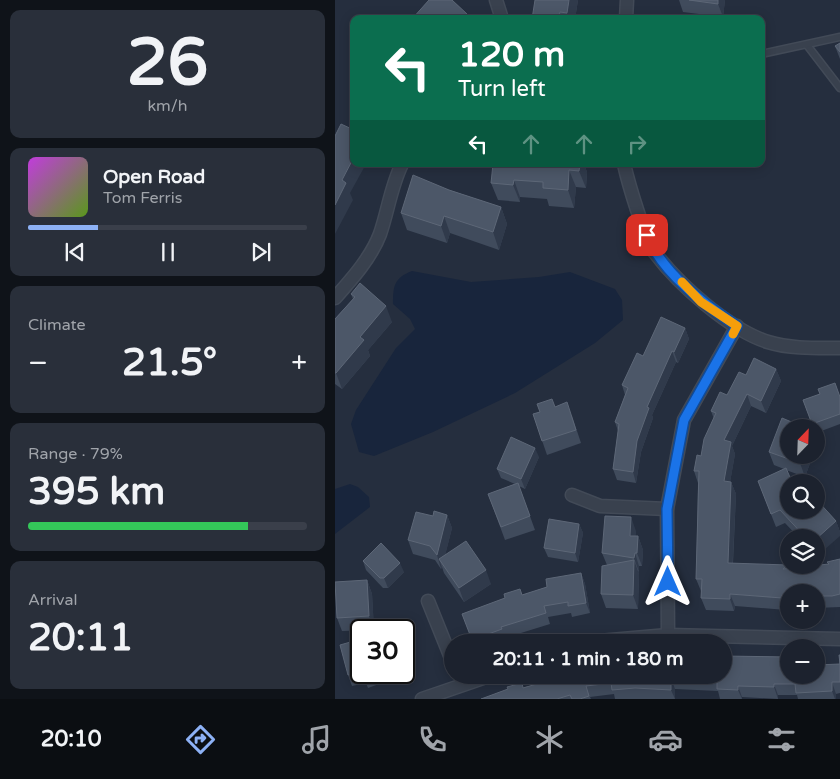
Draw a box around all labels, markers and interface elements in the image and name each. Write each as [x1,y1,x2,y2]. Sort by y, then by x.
text: 26 [127,24,208,103]
text: 120 m [458,34,565,76]
icon: left [375,35,440,100]
text: Turn left [458,76,546,102]
text: km/h [147,96,188,116]
icon: left [464,130,492,158]
icon: ahead [517,130,545,158]
icon: ahead [570,130,598,158]
icon: right [623,130,651,158]
text: Open Road [103,166,205,188]
text: Tom Ferris [103,188,182,208]
pin [626,214,668,256]
icon: arrive [633,221,661,249]
icon: previous [61,238,89,266]
icon: pause [154,238,182,266]
icon: next [247,238,275,266]
text: Climate [28,315,86,335]
text: 21.5° [122,340,217,386]
text: − [28,346,48,380]
text: + [291,346,307,380]
north arrow [780,419,825,464]
map controls [780,419,825,684]
text: Range · 79% [28,444,123,464]
text: 395 km [28,469,165,515]
button: search [780,474,825,519]
button: layers [780,529,825,574]
position arrow [641,555,693,607]
button: + [780,584,825,629]
text: Arrival [28,590,77,610]
text: 20:11 [28,615,133,661]
speed limit sign: 30 [350,619,415,684]
button: − [780,639,825,684]
text: 20:11 · 1 min · 180 m [492,648,684,670]
icon: directions [183,722,218,757]
icon: music [299,722,334,757]
icon: phone [415,722,450,757]
icon: climate [532,722,567,757]
icon: car [648,722,683,757]
icon: filters [764,722,799,757]
text: 20:10 [41,726,102,752]

